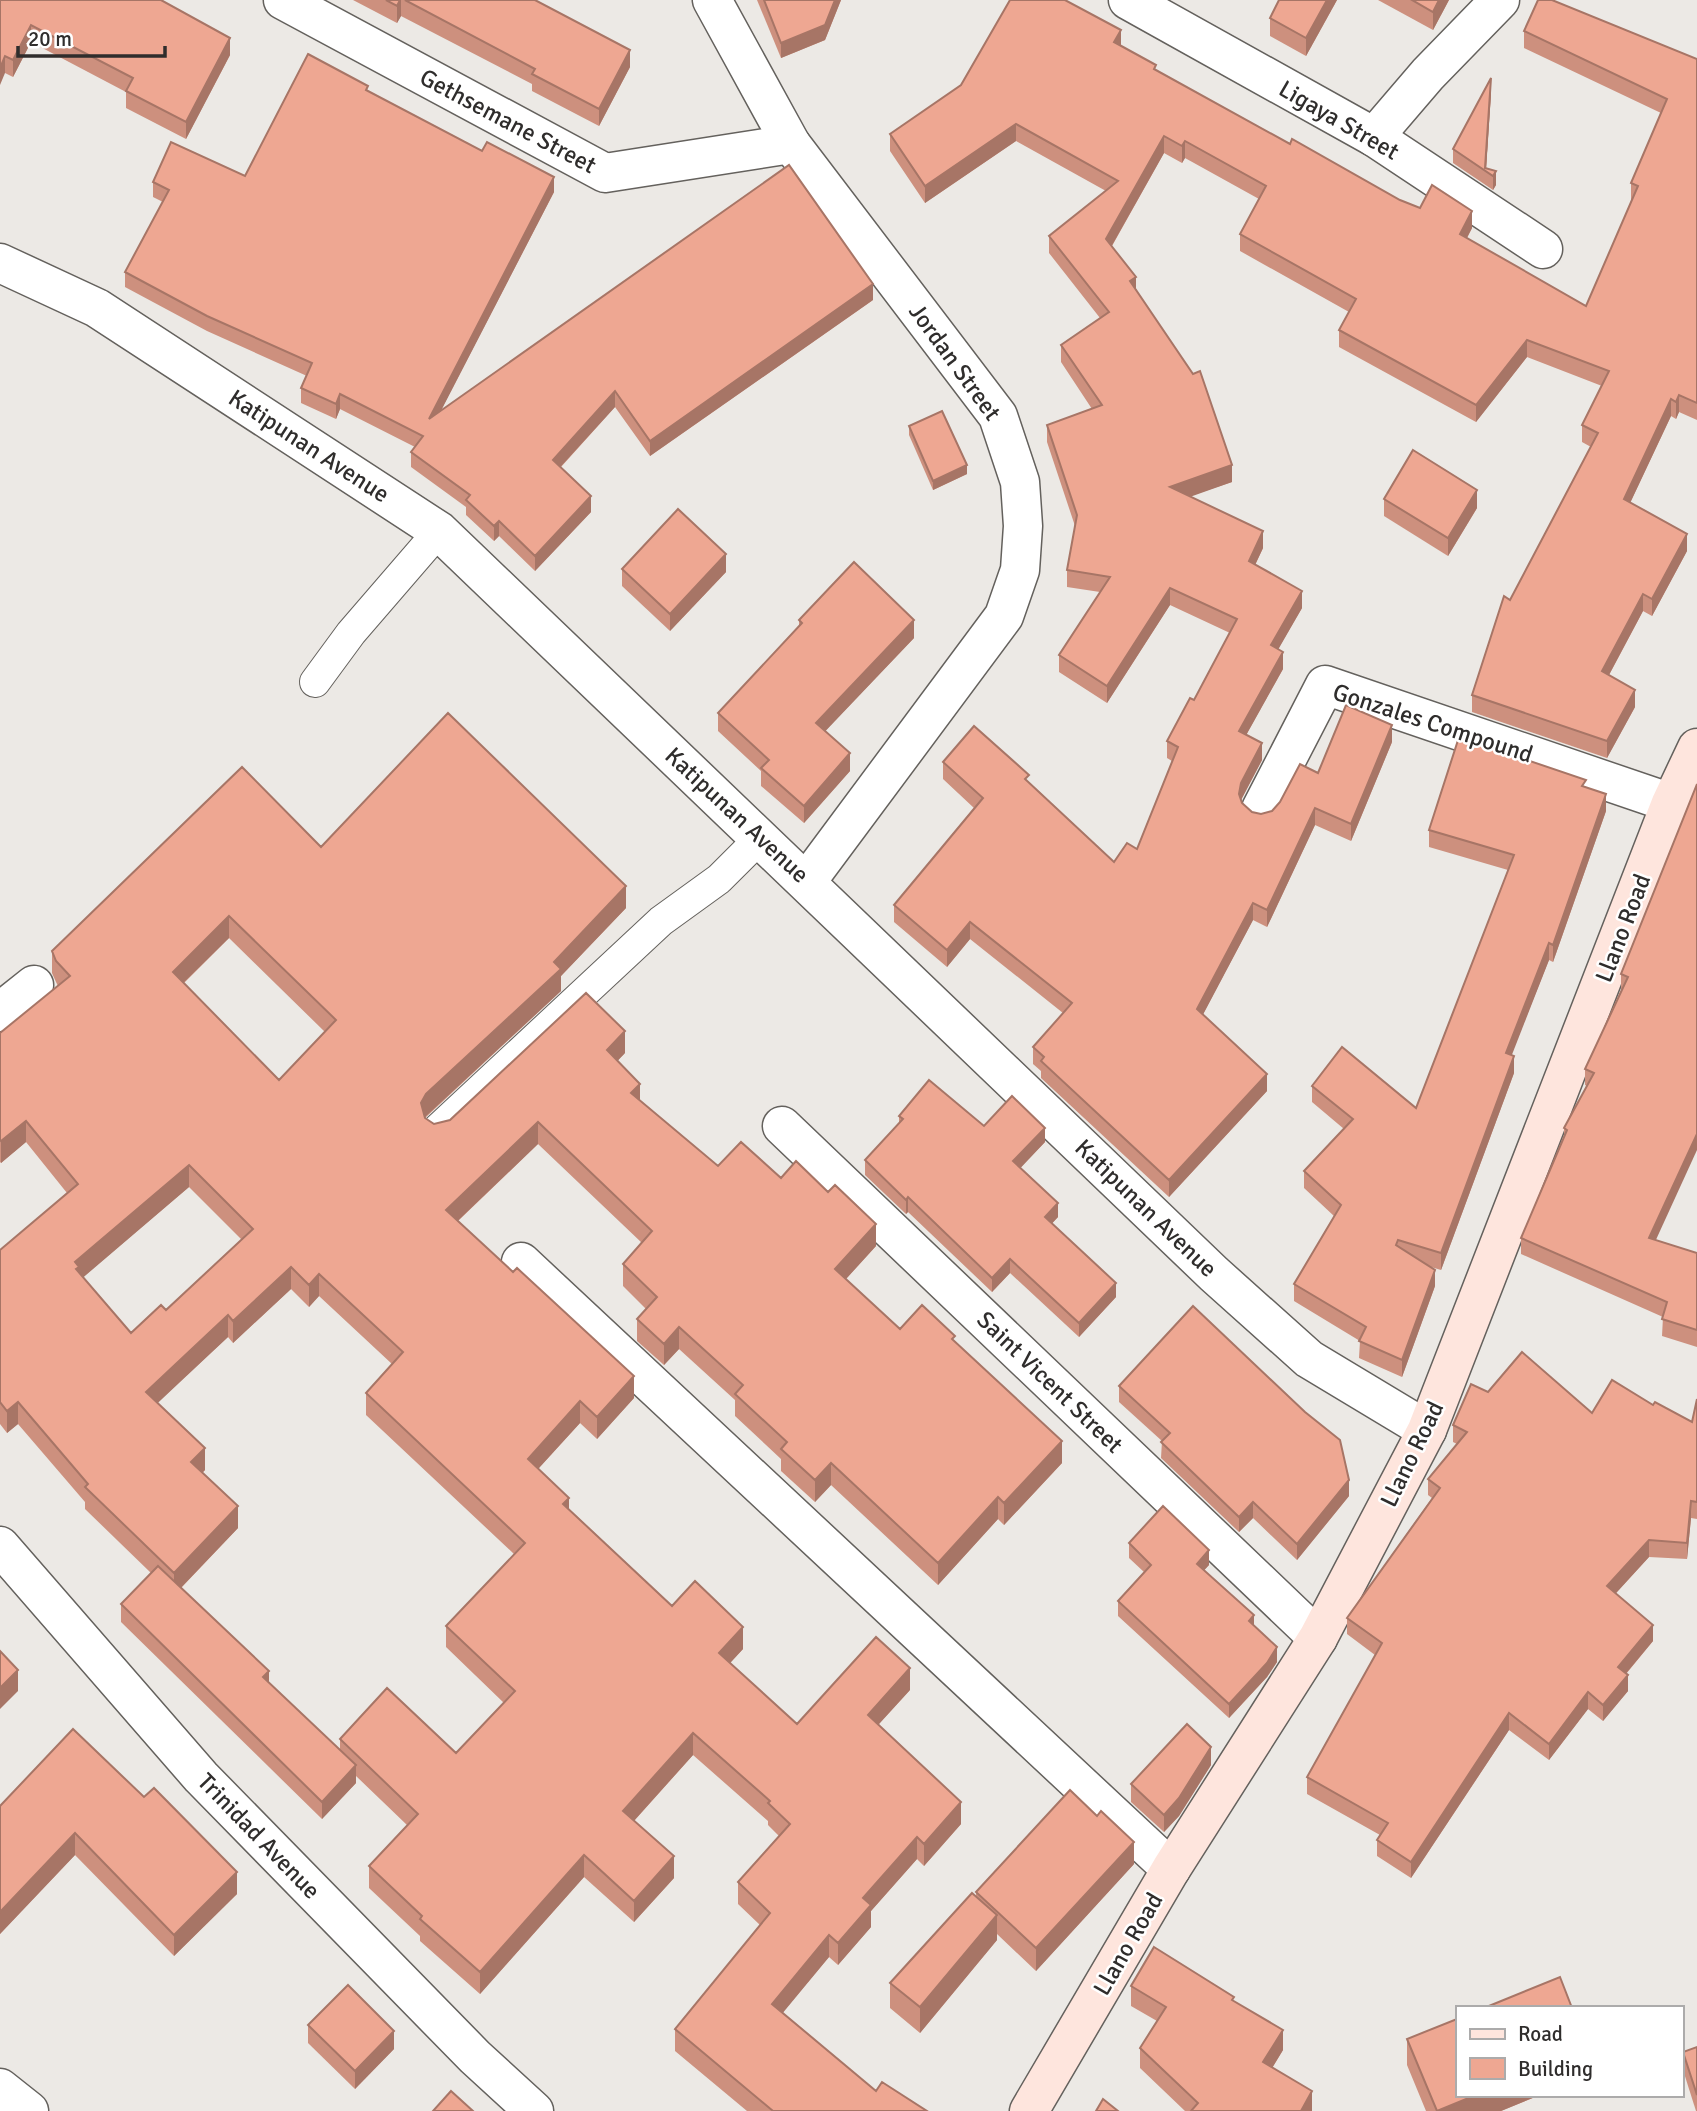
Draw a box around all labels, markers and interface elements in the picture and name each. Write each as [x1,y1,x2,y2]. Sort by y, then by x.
scale bar [18,14,164,58]
text: 20 m [28,26,72,52]
street label: Gethsemane Street [415,62,601,180]
street label: Ligaya Street [1273,74,1405,166]
street label: Jordan Street [902,298,1008,426]
street label: Katipunan Avenue [223,383,395,509]
street label: Gonzales Compound [1329,677,1537,769]
street label: Katipunan Avenue [659,741,815,889]
street label: Llano Road [1589,870,1657,986]
street label: Katipunan Avenue [1069,1133,1223,1283]
street label: Saint Vicent Street [971,1305,1129,1459]
street label: Llano Road [1374,1396,1450,1512]
street label: Trinidad Avenue [191,1767,327,1905]
street label: Llano Road [1087,1887,1169,2001]
legend [1456,2006,1683,2097]
text: Road [1518,2021,1563,2047]
text: Building [1518,2056,1593,2082]

